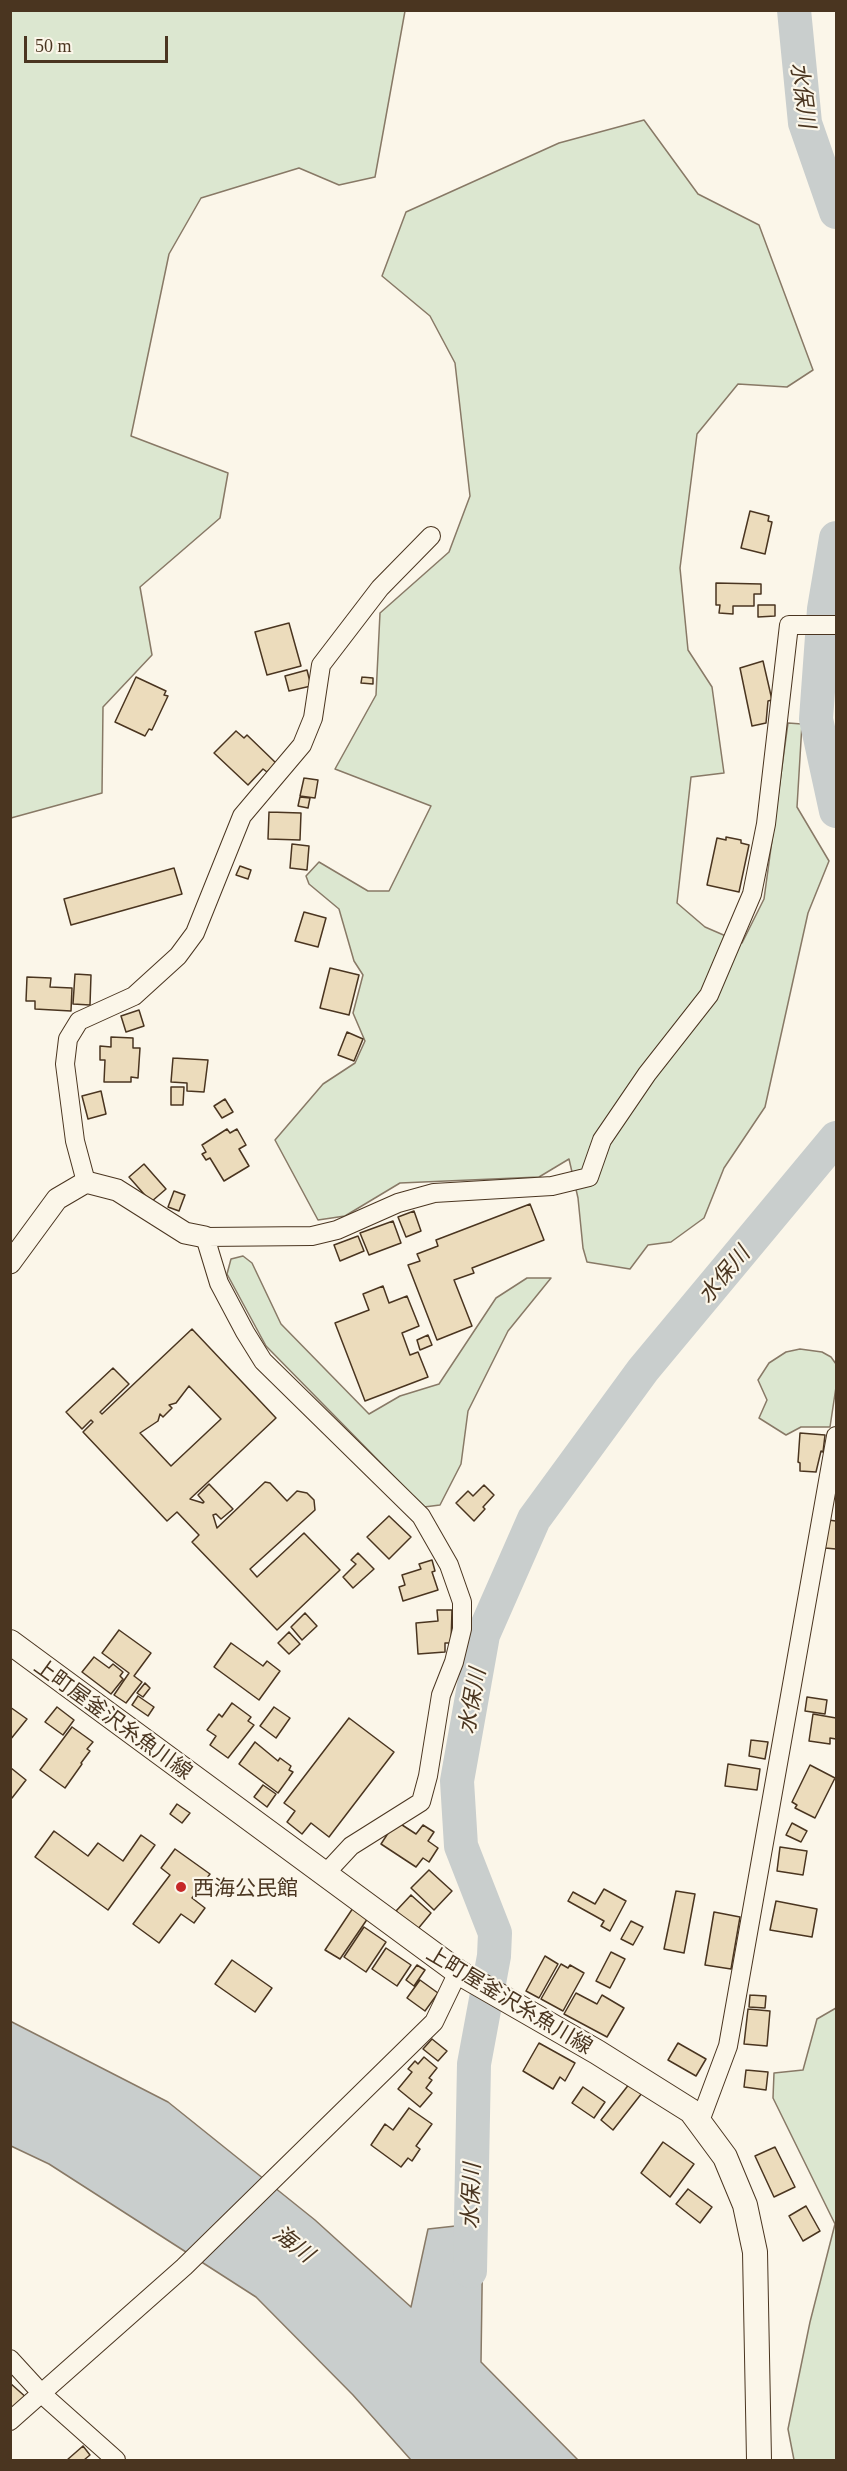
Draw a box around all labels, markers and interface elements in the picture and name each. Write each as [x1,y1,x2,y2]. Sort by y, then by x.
scale bar [27,24,171,62]
text: 50 m [35,36,72,56]
water label: 水保川 [786,60,822,130]
water label: 水保川 [692,1240,754,1308]
street label: 上町屋釜沢糸魚川線 [30,1652,198,1784]
water label: 水保川 [452,1666,490,1736]
place label: 西海公民館 [193,1874,298,1900]
marker: 西海公民館 [174,1880,188,1894]
street label: 上町屋釜沢糸魚川線 [423,1940,597,2058]
water label: 水保川 [456,2163,484,2229]
water label: 海川 [268,2219,320,2267]

